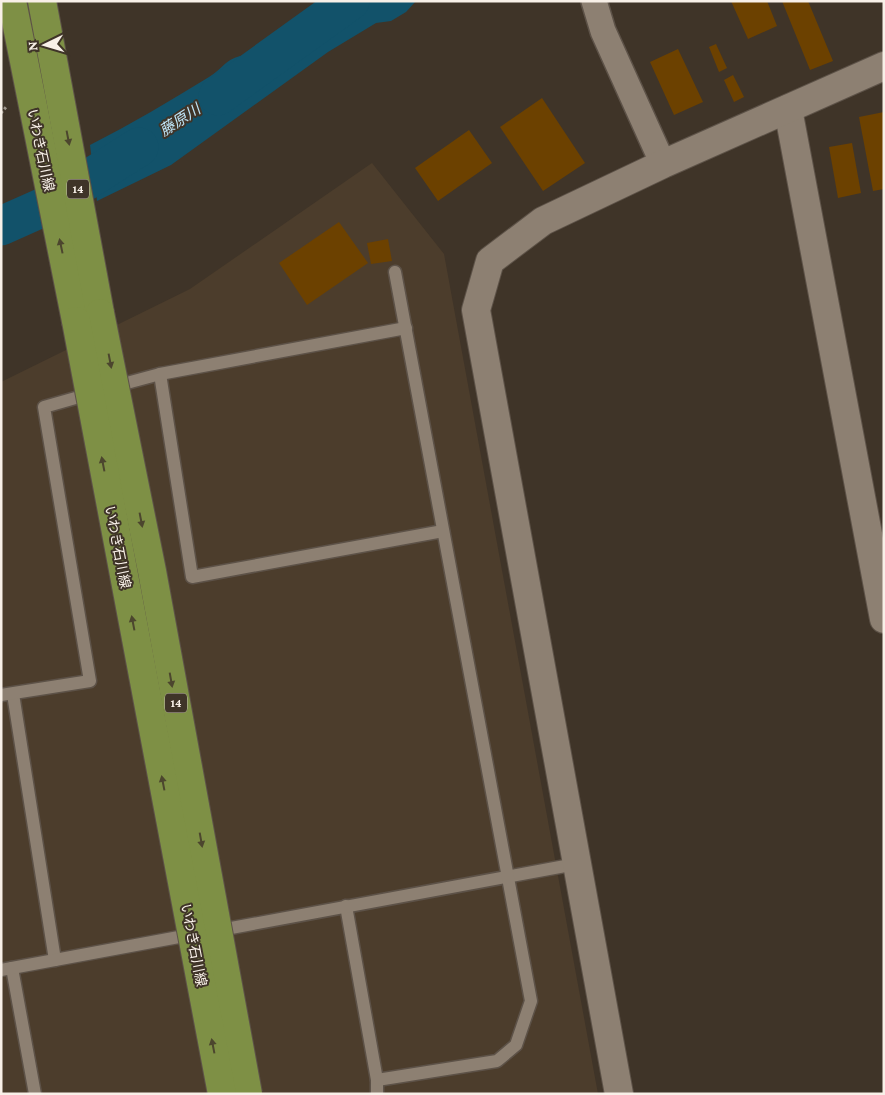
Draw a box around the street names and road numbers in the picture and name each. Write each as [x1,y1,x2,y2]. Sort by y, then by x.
street label: いわき石川線 [24,107,58,193]
road number: 14 [67,180,89,198]
street label: いわき石川線 [102,504,134,590]
road number: 14 [165,694,187,712]
street label: いわき石川線 [178,902,210,988]

